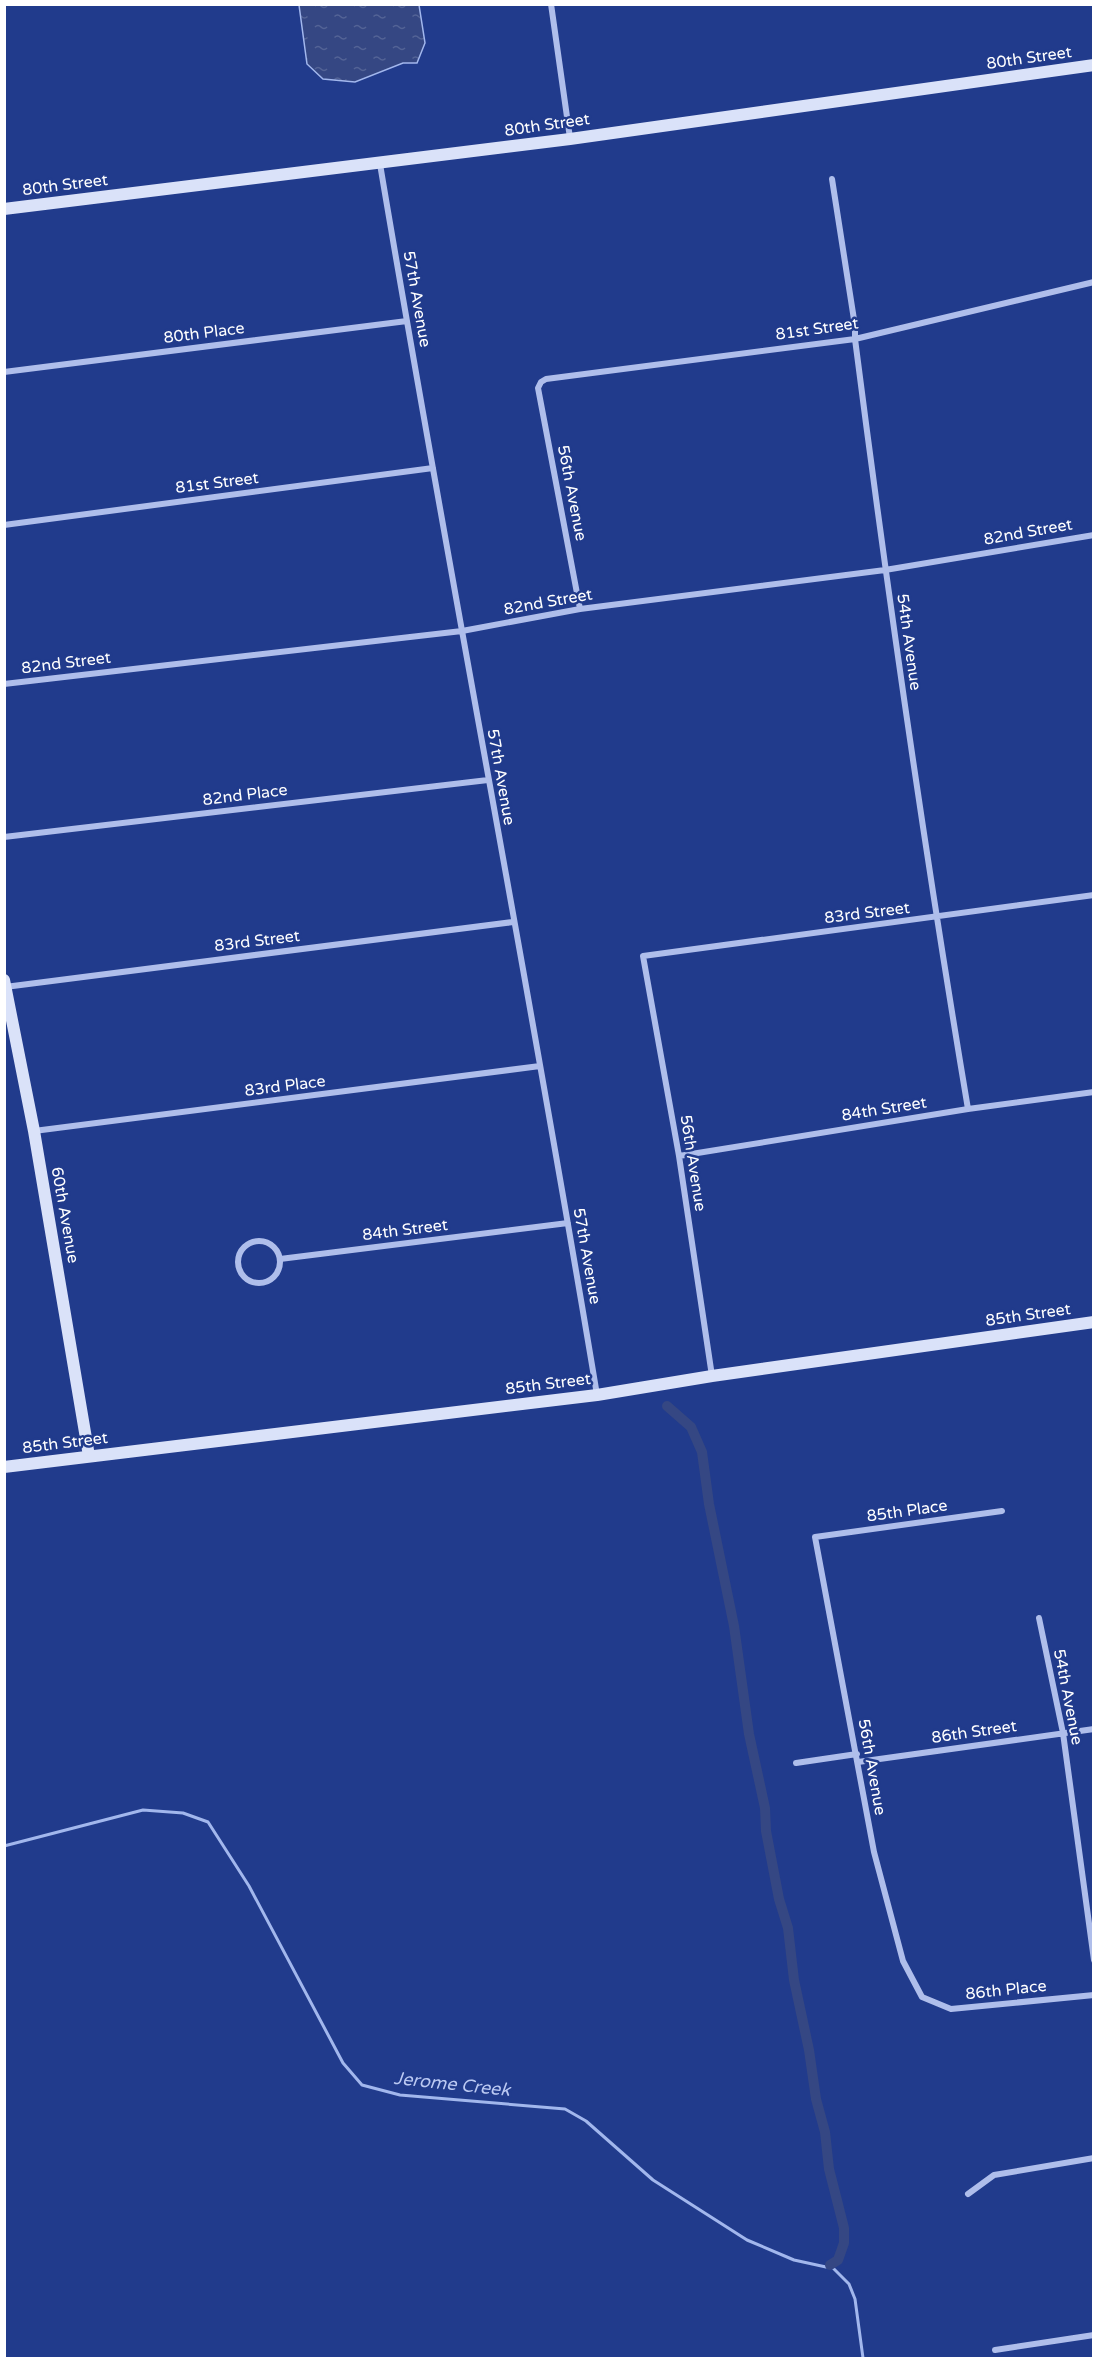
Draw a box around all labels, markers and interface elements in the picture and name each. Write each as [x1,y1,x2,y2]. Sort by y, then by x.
street label: 80th Street [985,42,1073,74]
street label: 80th Street [503,109,591,141]
street label: 80th Street [21,170,109,200]
street label: 57th Avenue [399,249,435,349]
street label: 81st Street [774,313,860,345]
street label: 80th Place [162,318,246,348]
street label: 56th Avenue [553,443,591,543]
street label: 81st Street [174,468,260,498]
street label: 82nd Street [982,514,1074,550]
street label: 82nd Street [502,584,594,620]
street label: 54th Avenue [892,592,926,692]
street label: 82nd Street [20,648,112,678]
street label: 57th Avenue [483,727,519,827]
street label: 82nd Place [201,780,289,810]
street label: 83rd Street [823,898,911,928]
street label: 83rd Street [213,926,301,956]
street label: 83rd Place [243,1071,327,1101]
street label: 84th Street [840,1092,928,1126]
street label: 56th Avenue [676,1113,710,1213]
street label: 60th Avenue [47,1165,83,1265]
street label: 57th Avenue [569,1206,605,1306]
street label: 84th Street [361,1215,449,1245]
street label: 85th Street [984,1299,1072,1331]
street label: 85th Street [504,1369,592,1399]
street label: 85th Street [21,1428,109,1458]
street label: 85th Place [865,1495,949,1527]
street label: 54th Avenue [1049,1647,1087,1747]
street label: 86th Street [930,1716,1018,1748]
street label: 56th Avenue [854,1717,890,1817]
street label: 86th Place [965,1976,1047,2004]
water label: Jerome Creek [393,2067,512,2101]

